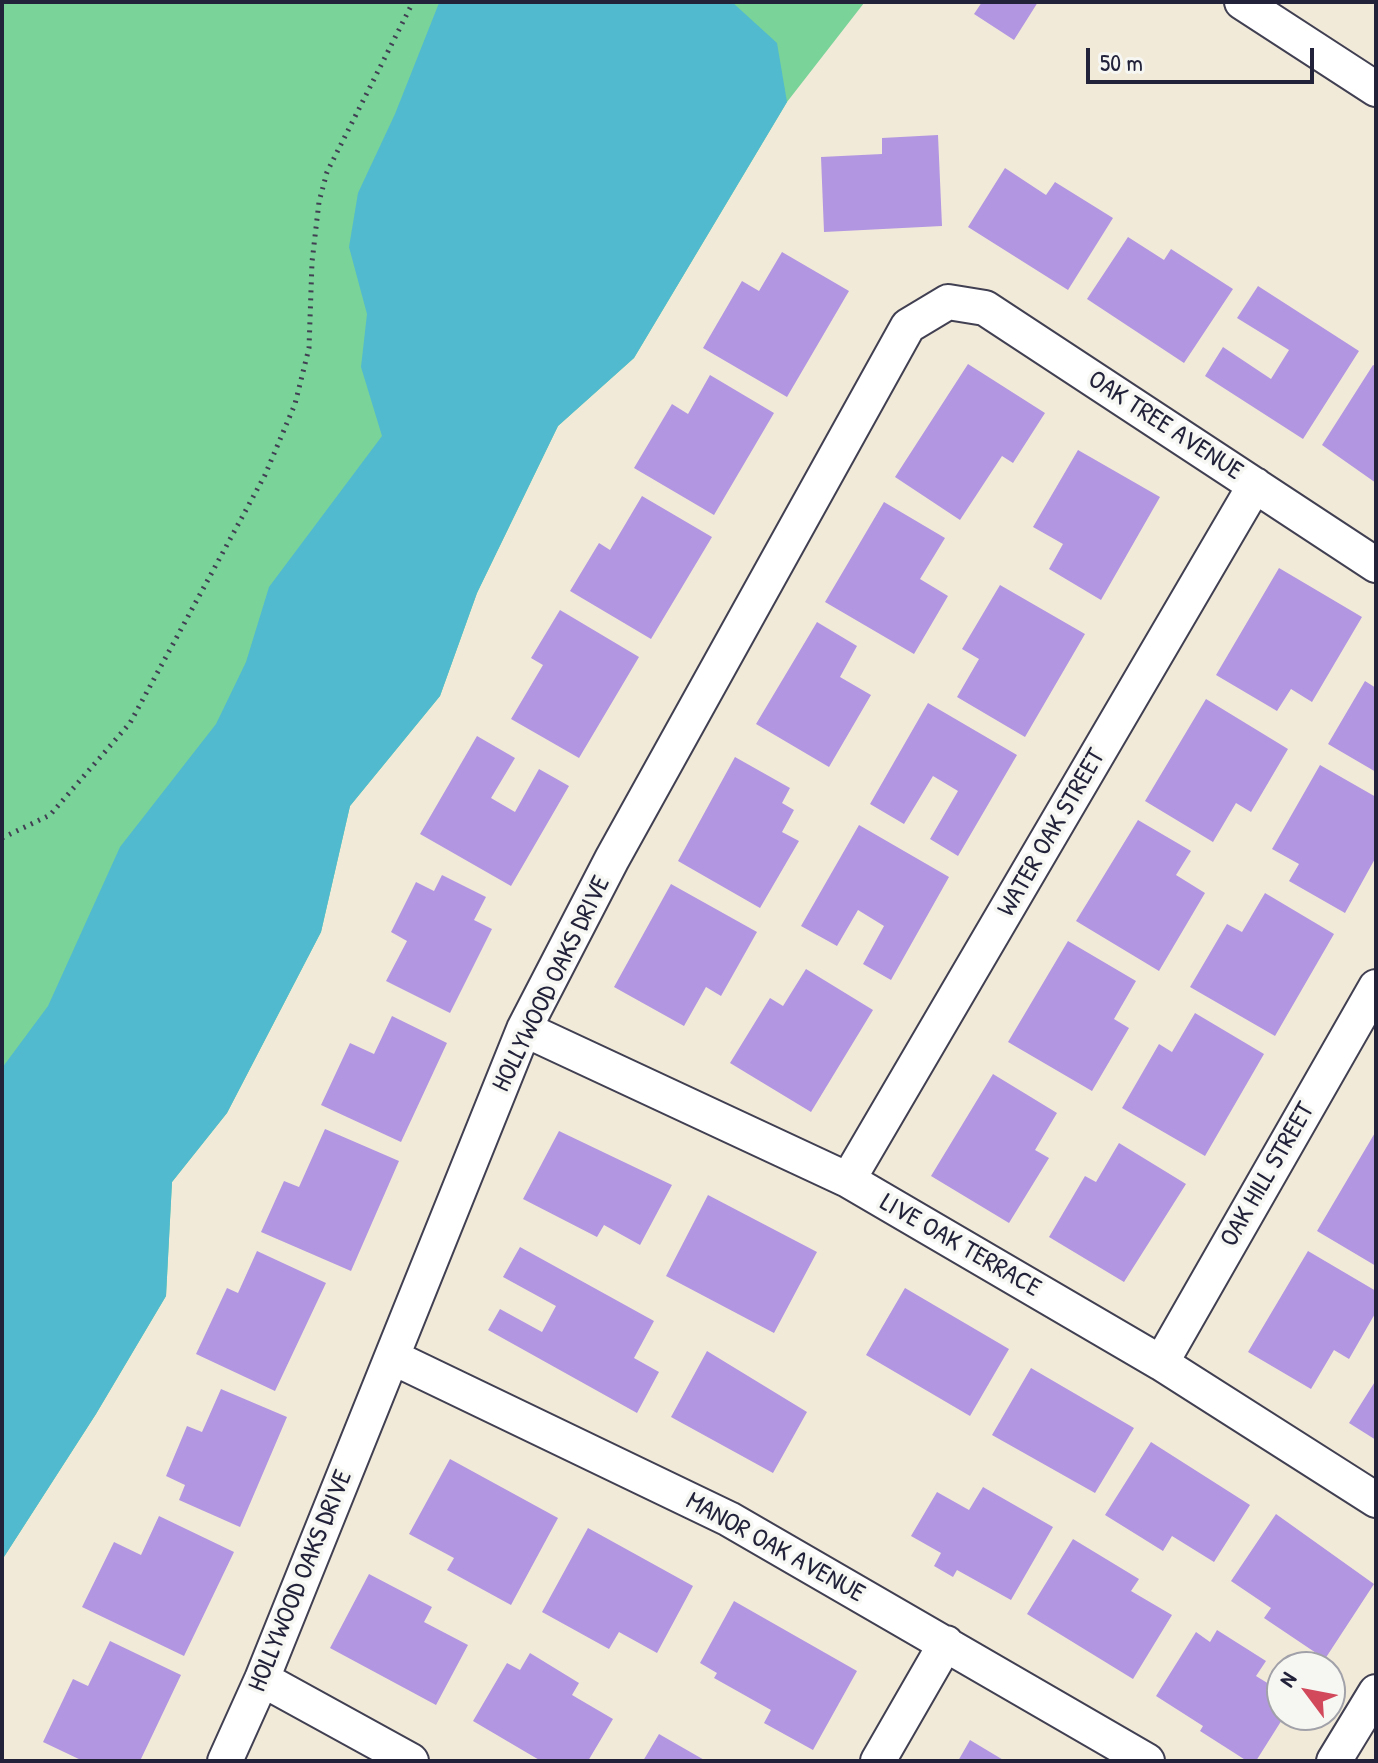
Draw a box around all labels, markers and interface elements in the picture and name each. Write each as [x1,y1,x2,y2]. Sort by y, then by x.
scale bar [1090,32,1318,82]
text: 50 m [1100,46,1143,78]
street label: OAK TREE AVENUE [1082,364,1248,488]
street label: WATER OAK STREET [992,744,1112,922]
street label: HOLLYWOOD OAKS DRIVE [486,871,618,1097]
street label: OAK HILL STREET [1214,1097,1322,1253]
street label: LIVE OAK TERRACE [874,1187,1046,1305]
street label: HOLLYWOOD OAKS DRIVE [242,1466,360,1696]
street label: MANOR OAK AVENUE [680,1486,870,1610]
north arrow [1266,1651,1346,1731]
text: N [1272,1666,1303,1692]

